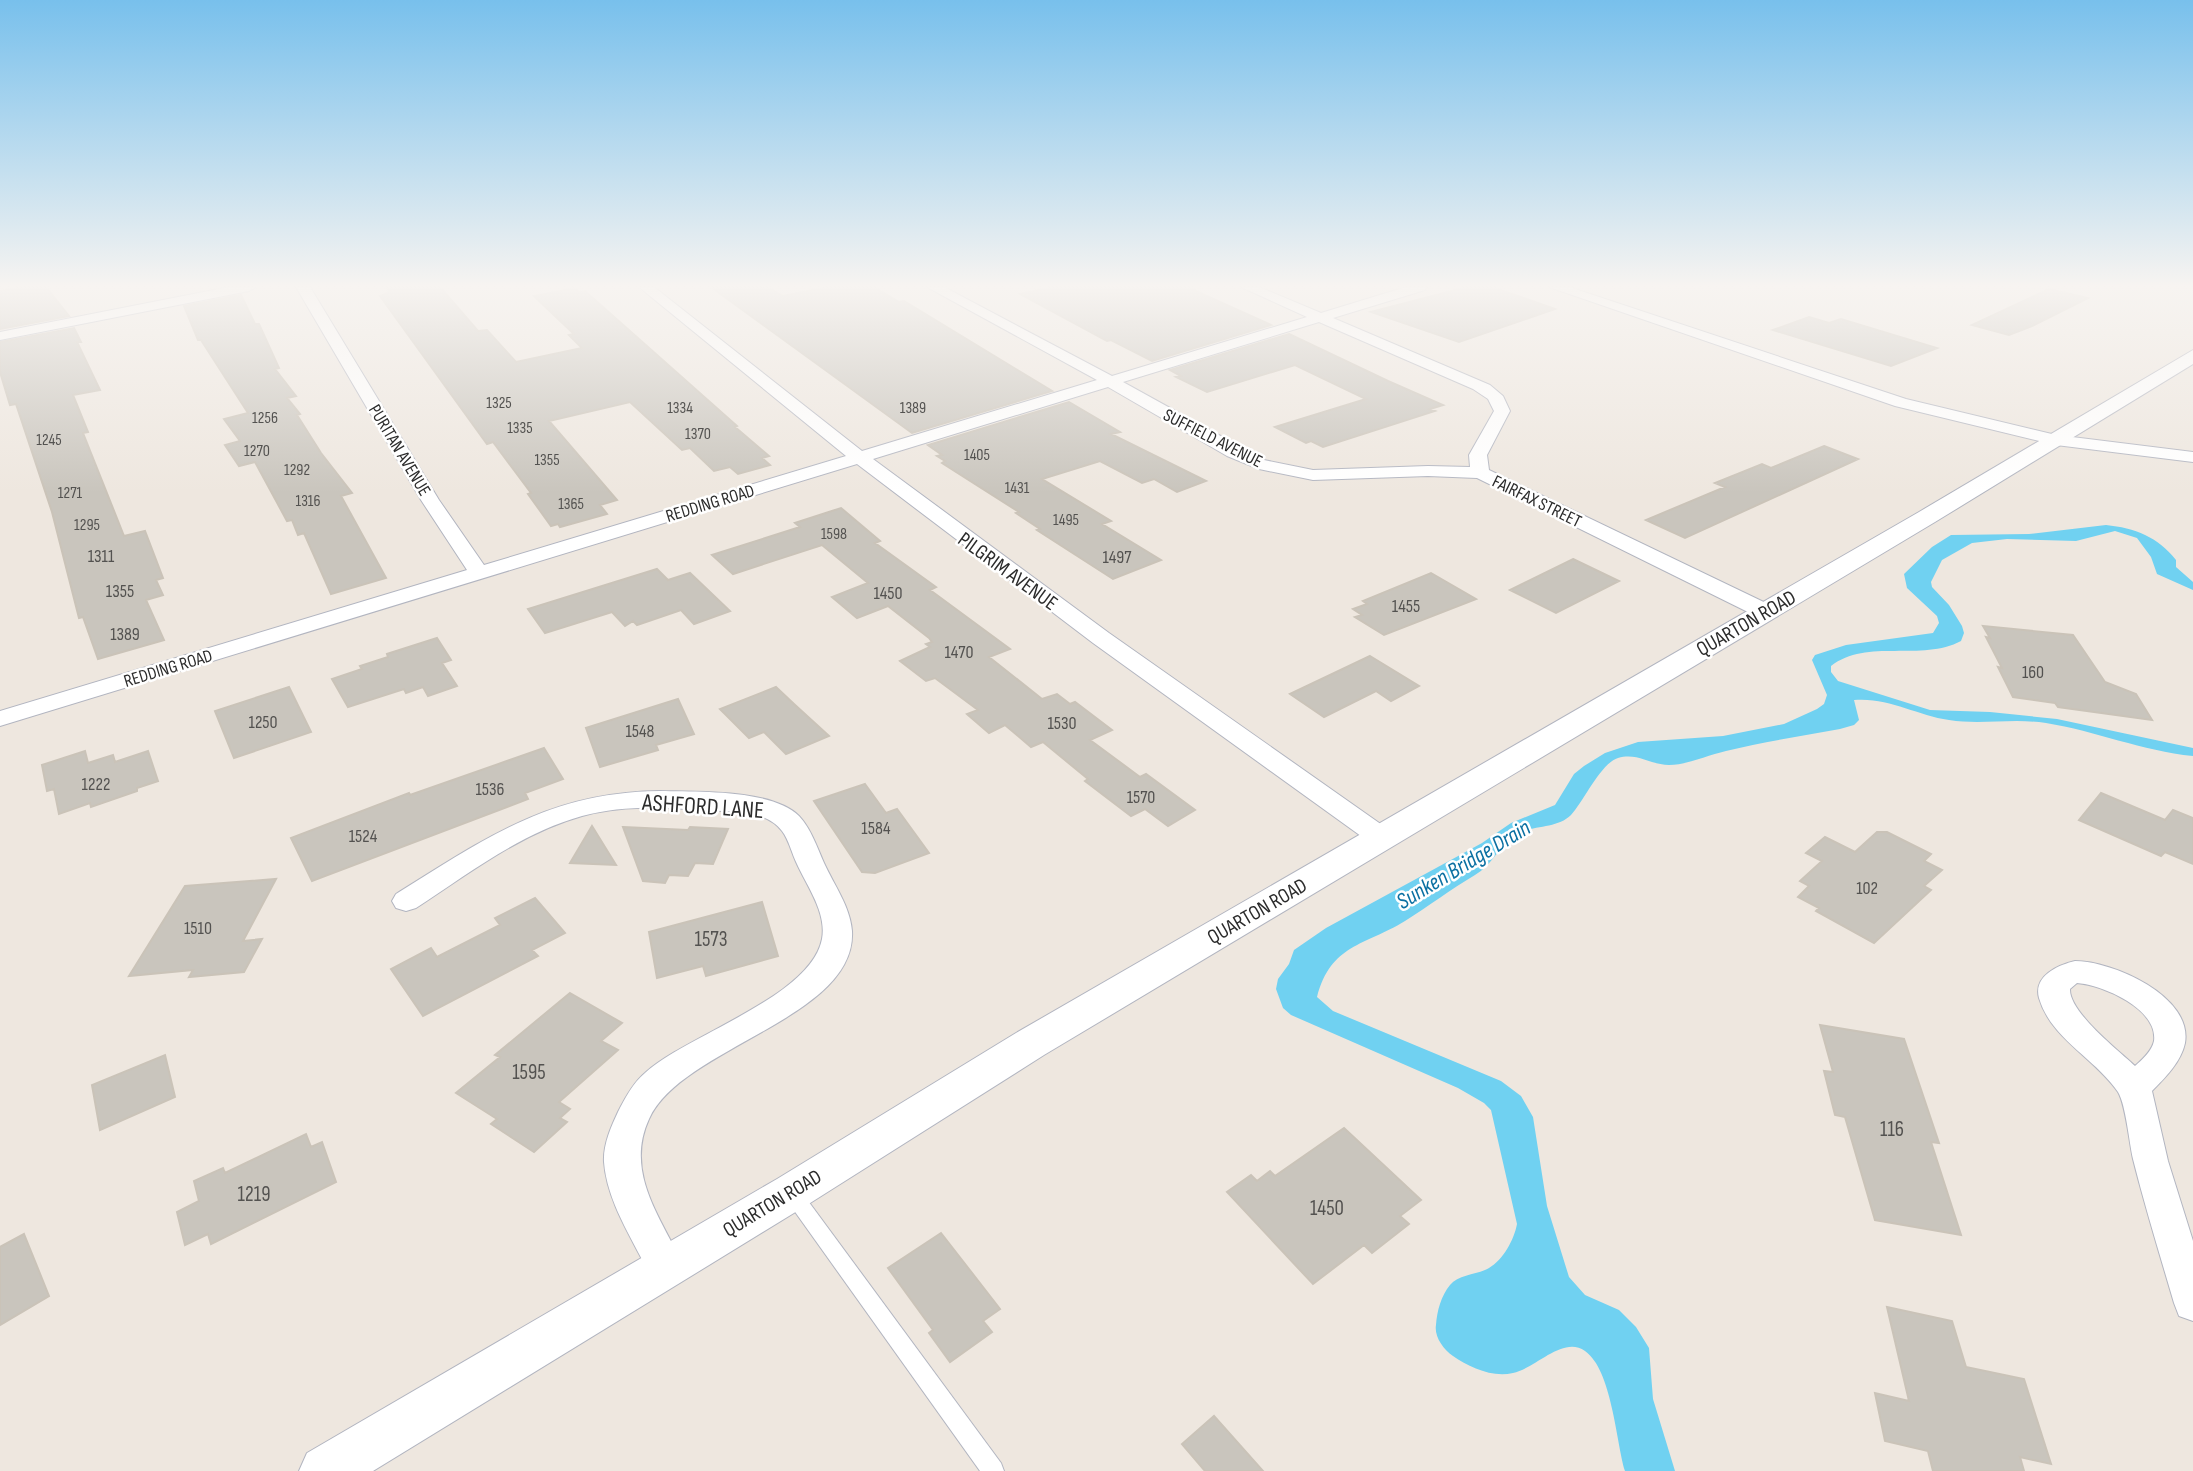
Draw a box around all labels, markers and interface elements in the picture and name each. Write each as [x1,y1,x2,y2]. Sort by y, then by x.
house number: 1325 [486,394,512,413]
house number: 1334 [667,399,693,418]
house number: 1389 [900,399,926,418]
street label: PURITAN AVENUE [364,401,435,500]
street label: SUFFIELD AVENUE [1160,404,1266,472]
house number: 1256 [252,409,278,428]
house number: 1335 [507,419,533,438]
house number: 1370 [685,425,711,444]
house number: 1245 [36,431,62,450]
house number: 1270 [244,442,270,461]
house number: 1405 [964,446,990,465]
house number: 1355 [534,451,560,470]
house number: 1292 [284,461,310,480]
street label: FAIRFAX STREET [1489,471,1585,532]
house number: 1431 [1005,479,1030,498]
street label: REDDING ROAD [663,480,757,527]
house number: 1271 [58,484,83,503]
house number: 1316 [296,492,320,511]
house number: 1365 [558,495,584,514]
house number: 1495 [1053,511,1079,530]
house number: 1295 [74,516,100,535]
house number: 1598 [821,525,847,544]
street label: PILGRIM AVENUE [953,527,1062,616]
house number: 1311 [88,546,115,567]
house number: 1497 [1102,547,1132,568]
house number: 1355 [106,581,134,602]
house number: 1450 [873,583,903,604]
street label: QUARTON ROAD [1692,585,1800,662]
house number: 1455 [1392,596,1420,617]
house number: 1389 [110,624,140,645]
house number: 1470 [945,642,973,663]
street label: REDDING ROAD [121,645,215,692]
house number: 160 [2022,662,2044,683]
house number: 1250 [248,712,278,733]
house number: 1530 [1047,713,1077,734]
house number: 1548 [625,721,655,742]
house number: 1222 [82,774,110,795]
house number: 1536 [476,779,505,800]
house number: 1570 [1127,787,1155,808]
street label: ASHFORD LANE [640,788,765,825]
water label: Sunken Bridge Drain [1391,814,1536,916]
house number: 1584 [861,818,891,839]
house number: 1524 [349,826,378,847]
street label: QUARTON ROAD [1203,873,1311,950]
house number: 102 [1856,878,1878,899]
house number: 1510 [184,918,212,939]
house number: 1573 [695,927,727,952]
house number: 1595 [512,1060,546,1085]
house number: 116 [1880,1117,1904,1142]
street label: QUARTON ROAD [718,1164,826,1243]
house number: 1219 [238,1182,270,1207]
house number: 1450 [1310,1196,1344,1221]

